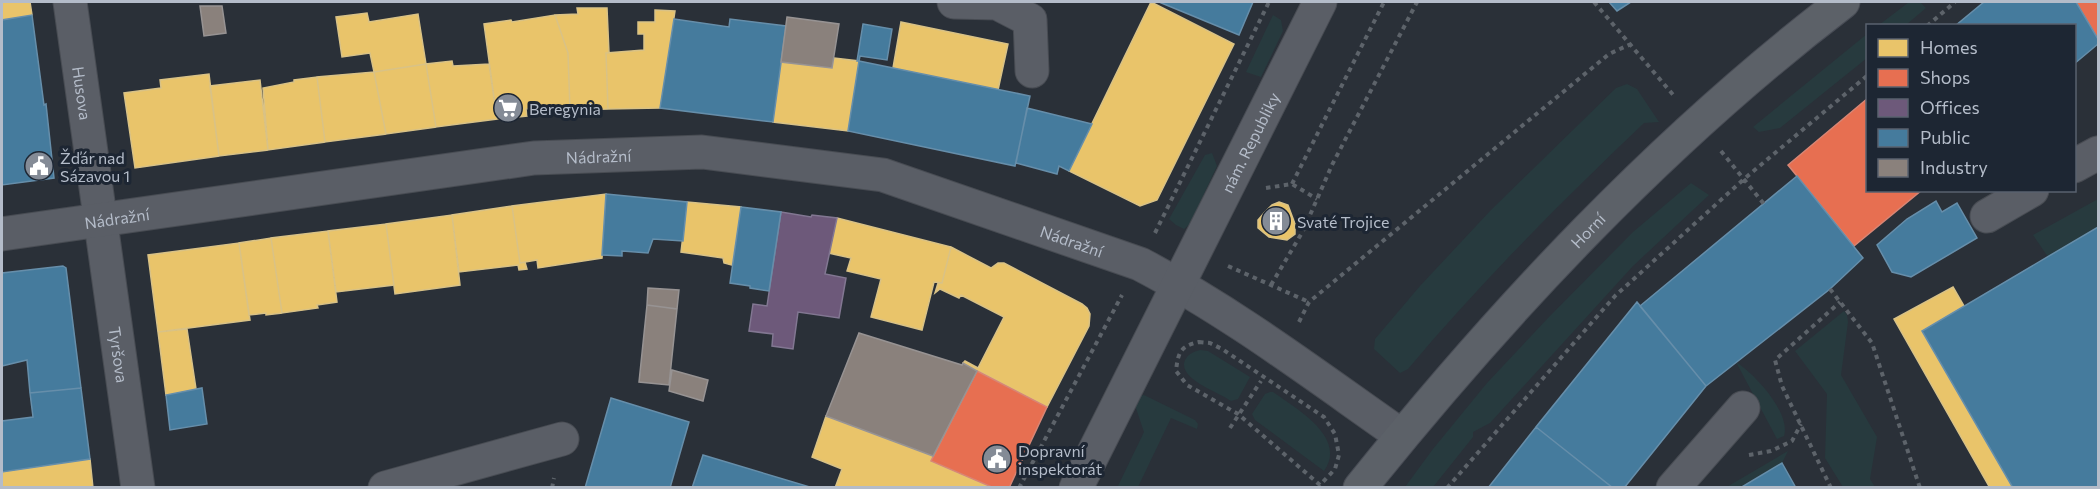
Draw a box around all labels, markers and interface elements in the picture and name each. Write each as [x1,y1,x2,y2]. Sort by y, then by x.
legend [1866,24,2076,192]
text: Homes [1920,36,1978,58]
street label: Husova [70,65,96,121]
text: Shops [1920,66,1970,88]
street label: nám. Republiky [1216,89,1283,196]
supermarket icon: Beregynia [492,92,524,124]
text: Offices [1920,96,1980,118]
place label: Beregynia [529,99,601,118]
text: Public [1920,126,1970,148]
street label: Nádražní [565,145,632,166]
place label: Žďár nad Sázavou 1 [60,148,130,185]
public building icon: Žďár nad Sázavou 1 [23,150,55,182]
text: Industry [1920,156,1988,178]
street label: Nádražní [83,203,151,232]
building icon: Svaté Trojice [1260,205,1292,237]
street label: Horní [1566,208,1609,251]
place label: Svaté Trojice [1297,212,1390,231]
street label: Nádražní [1038,221,1107,260]
street label: Tyršova [106,325,133,384]
place label: Dopravní inspektorát [1018,441,1103,478]
public building icon: Dopravní inspektorát [981,443,1013,475]

